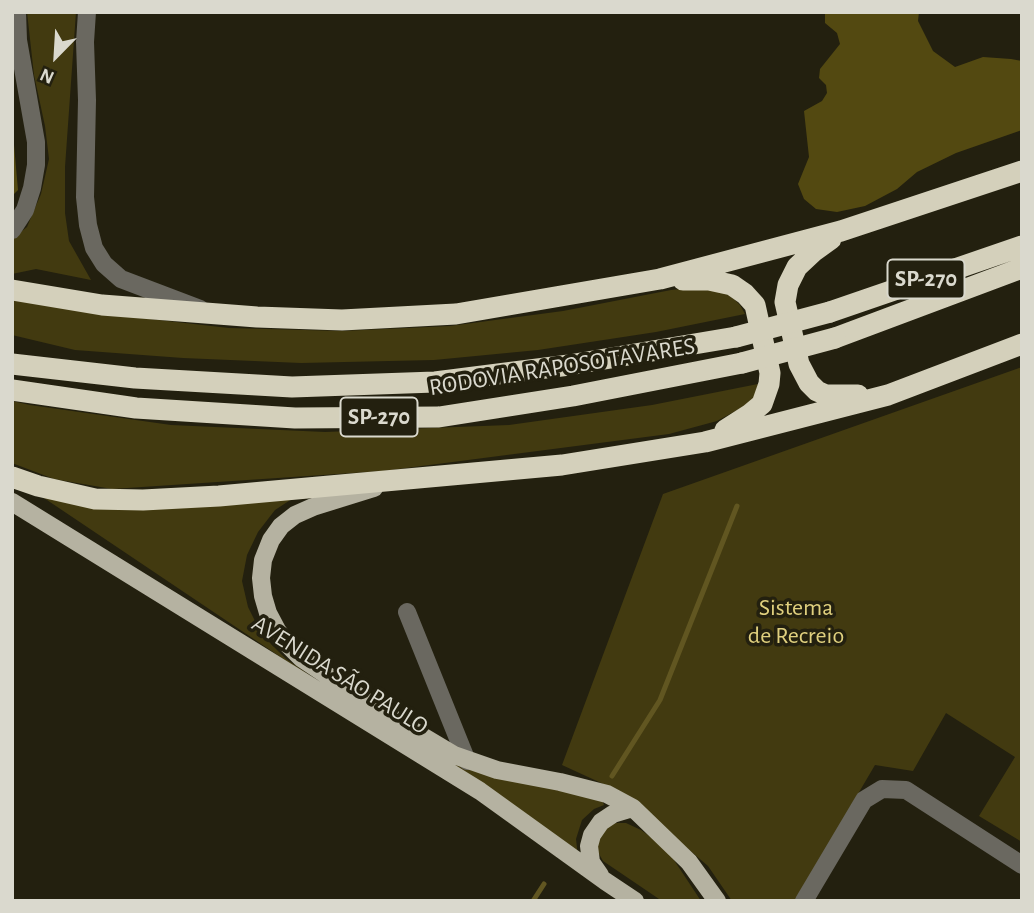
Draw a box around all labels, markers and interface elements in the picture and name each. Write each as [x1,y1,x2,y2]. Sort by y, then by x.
north arrow [21,21,91,91]
text: N [37,64,57,87]
road number: SP-270 [888,260,964,298]
street label: RODOVIA RAPOSO TAVARES [427,332,697,402]
road number: SP-270 [340,398,418,436]
park label: Sistema de Recreio [748,594,844,650]
street label: AVENIDA SÃO PAULO [247,609,433,741]

